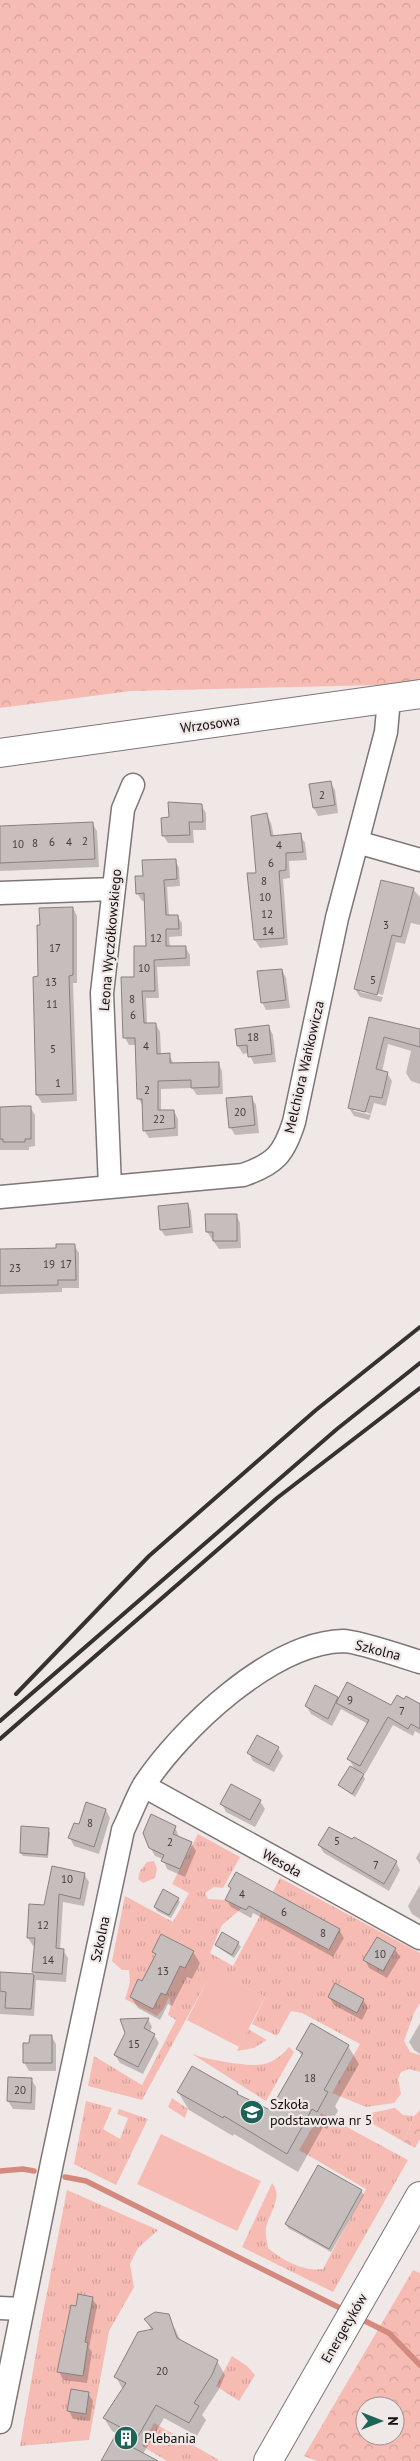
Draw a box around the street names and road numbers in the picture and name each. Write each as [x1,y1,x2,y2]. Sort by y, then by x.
street label: Wrzosowa [179,711,241,737]
street label: Leona Wyczółkowskiego [95,868,125,1012]
street label: Melchiora Wańkowicza [280,999,328,1135]
street label: Szkolna [353,1636,403,1664]
street label: Wesoła [259,1845,305,1881]
street label: Szkolna [86,1914,114,1964]
street label: Energetyków [317,2290,371,2366]

